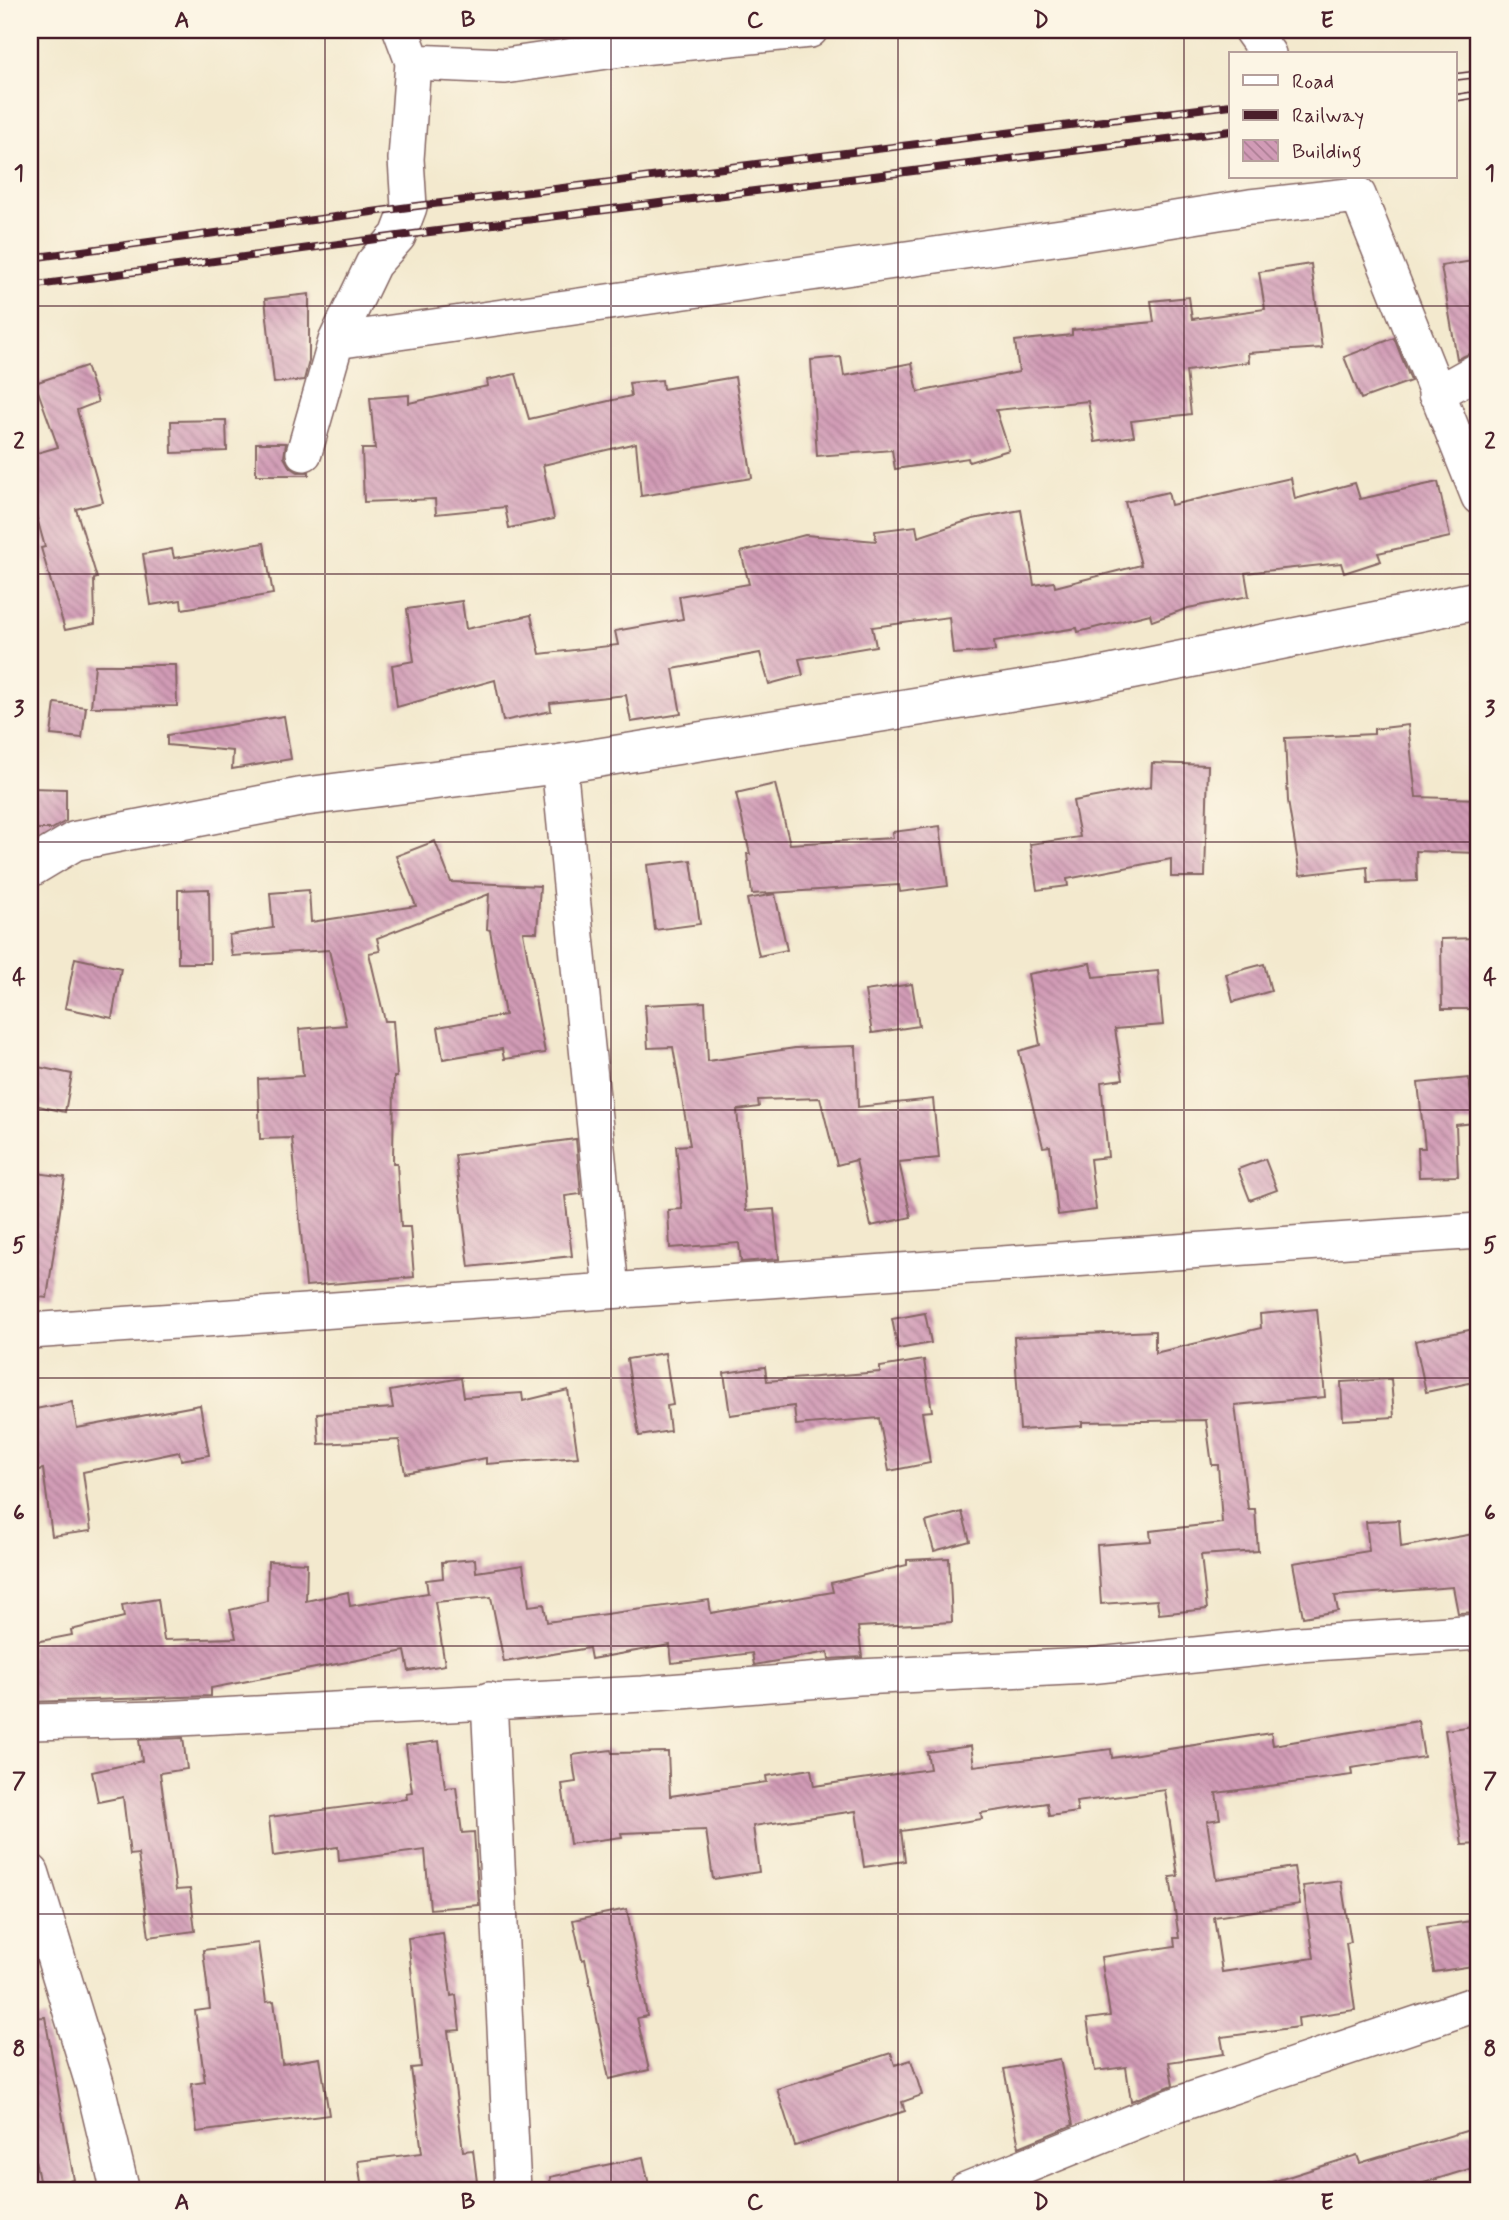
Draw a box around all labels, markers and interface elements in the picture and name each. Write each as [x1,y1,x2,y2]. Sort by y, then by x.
text: A [174,6,190,36]
text: B [461,6,476,36]
text: C [747,6,764,36]
text: D [1033,6,1049,36]
text: E [1320,6,1334,36]
legend [1229,52,1456,178]
text: Road [1292,68,1334,96]
text: Railway [1292,102,1364,130]
text: Building [1292,138,1362,168]
text: 1 [14,159,24,189]
text: 1 [1485,159,1495,189]
text: 2 [13,427,25,457]
text: 2 [1484,427,1496,457]
text: 3 [14,695,25,725]
text: 3 [1485,695,1496,725]
text: 4 [12,963,26,993]
text: 4 [1483,963,1497,993]
text: 5 [12,1231,26,1261]
text: 5 [1483,1231,1497,1261]
text: 6 [13,1499,25,1529]
text: 6 [1484,1499,1496,1529]
text: 7 [12,1767,26,1797]
text: 7 [1483,1767,1497,1797]
text: 8 [13,2035,25,2065]
text: 8 [1484,2035,1496,2065]
text: A [174,2188,190,2218]
text: B [461,2188,476,2218]
text: C [747,2188,764,2218]
text: D [1033,2188,1049,2218]
text: E [1320,2188,1334,2218]

